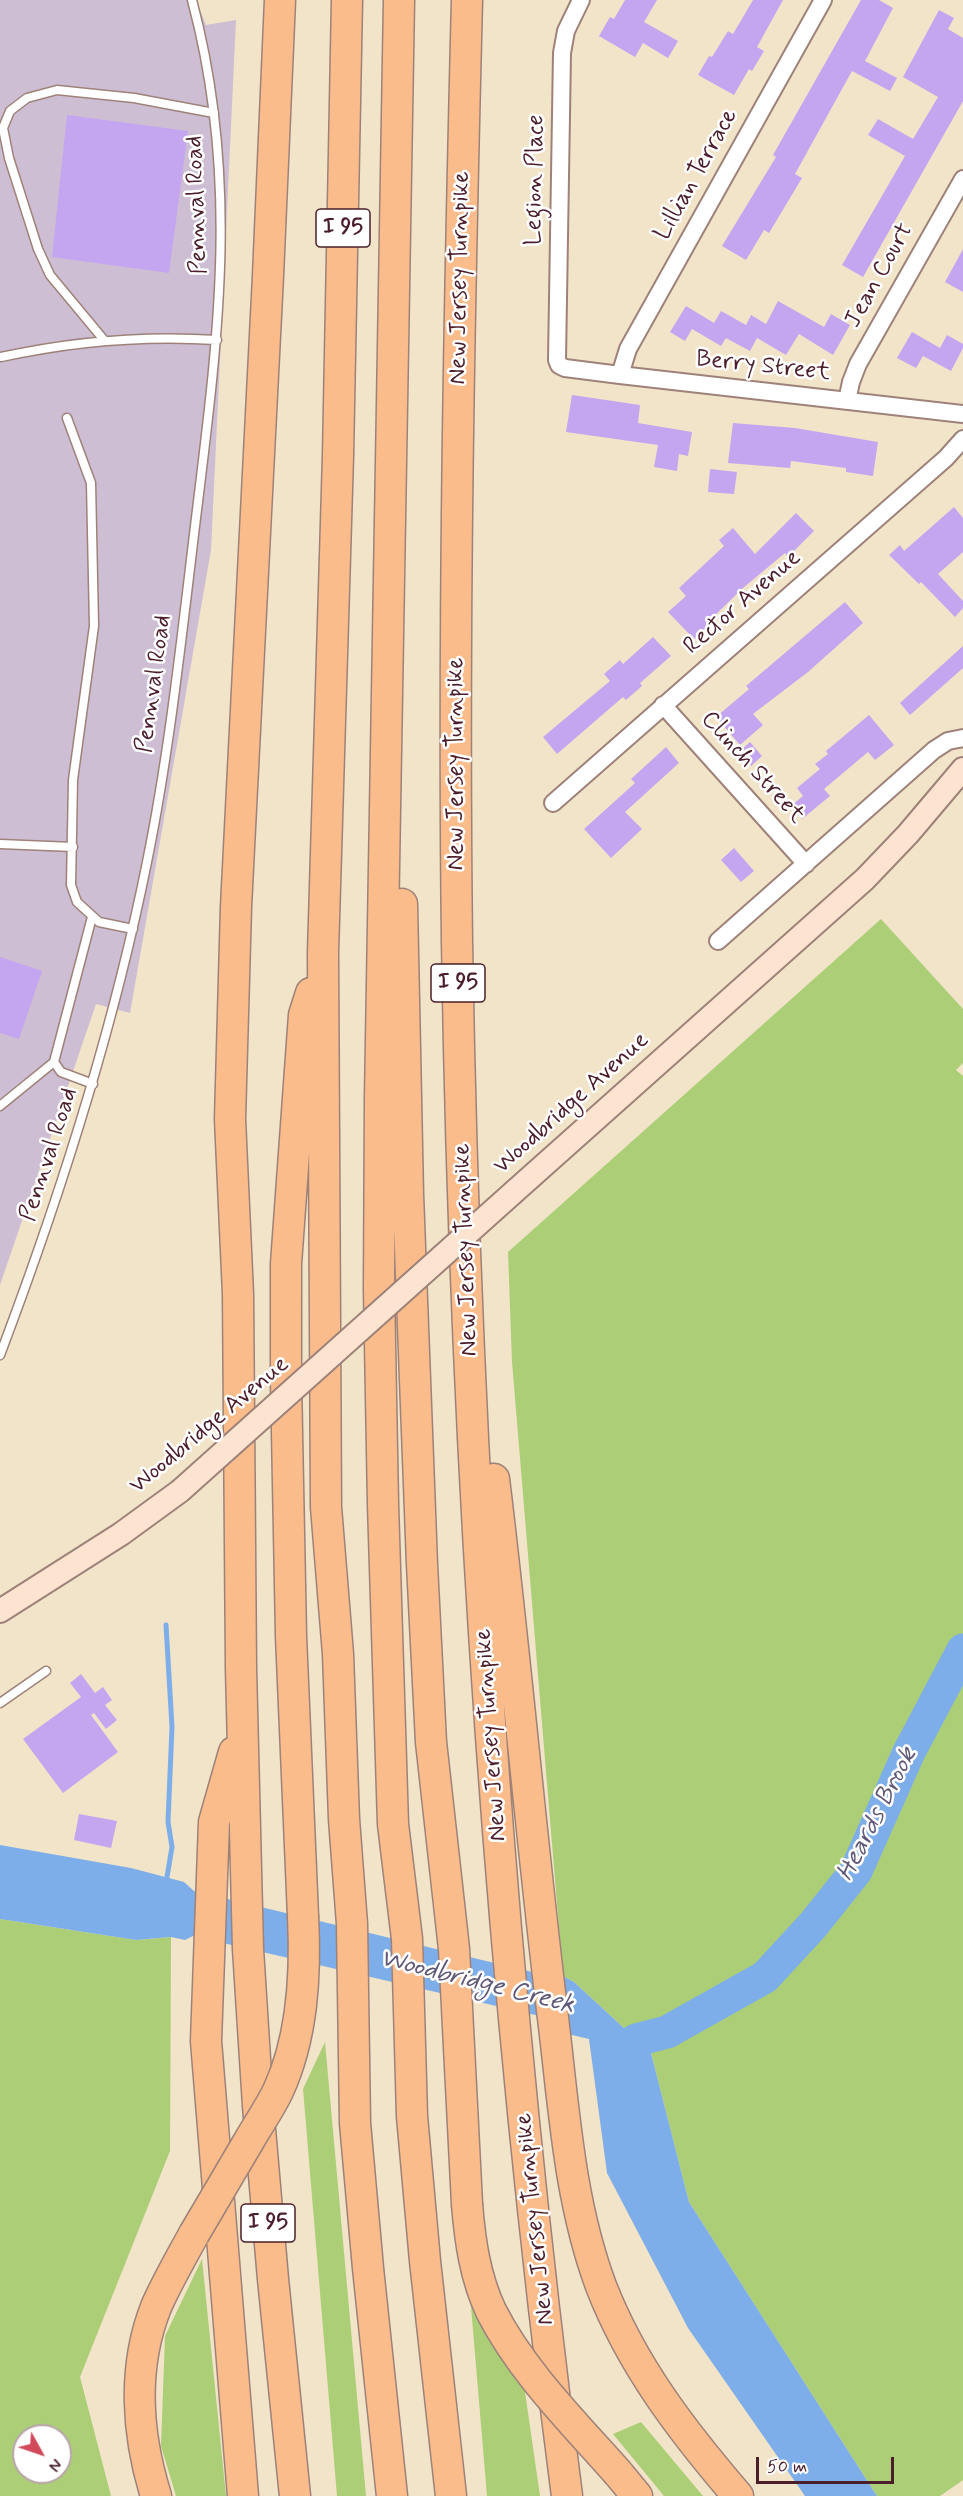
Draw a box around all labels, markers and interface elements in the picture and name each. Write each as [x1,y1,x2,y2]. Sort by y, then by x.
street label: Lillian Terrace [649,104,745,246]
street label: Legion Place [520,114,552,246]
street label: Pennval Road [181,135,215,275]
street label: New Jersey Turnpike [445,171,477,385]
road number: I 95 [316,209,370,247]
street label: Jean Court [840,219,920,333]
street label: Berry Street [695,346,831,388]
street label: Rector Avenue [679,544,807,662]
street label: Pennval Road [131,613,179,755]
street label: New Jersey Turnpike [443,657,471,871]
street label: Clinch Street [694,706,810,830]
road number: I 95 [431,964,485,1002]
street label: Woodbridge Avenue [488,1027,656,1181]
street label: Pennval Road [15,1085,85,1225]
street label: New Jersey Turnpike [449,1143,485,1357]
street label: Woodbridge Avenue [125,1351,295,1501]
street label: New Jersey Turnpike [470,1628,514,1842]
water label: Heards Brook [831,1743,925,1887]
water label: Woodbridge Creek [377,1944,577,2022]
street label: New Jersey Turnpike [511,2111,561,2327]
road number: I 95 [241,2204,295,2242]
north arrow [12,2424,72,2484]
scale bar [759,2445,897,2483]
text: N [43,2454,66,2475]
text: 50 m [767,2455,807,2479]

